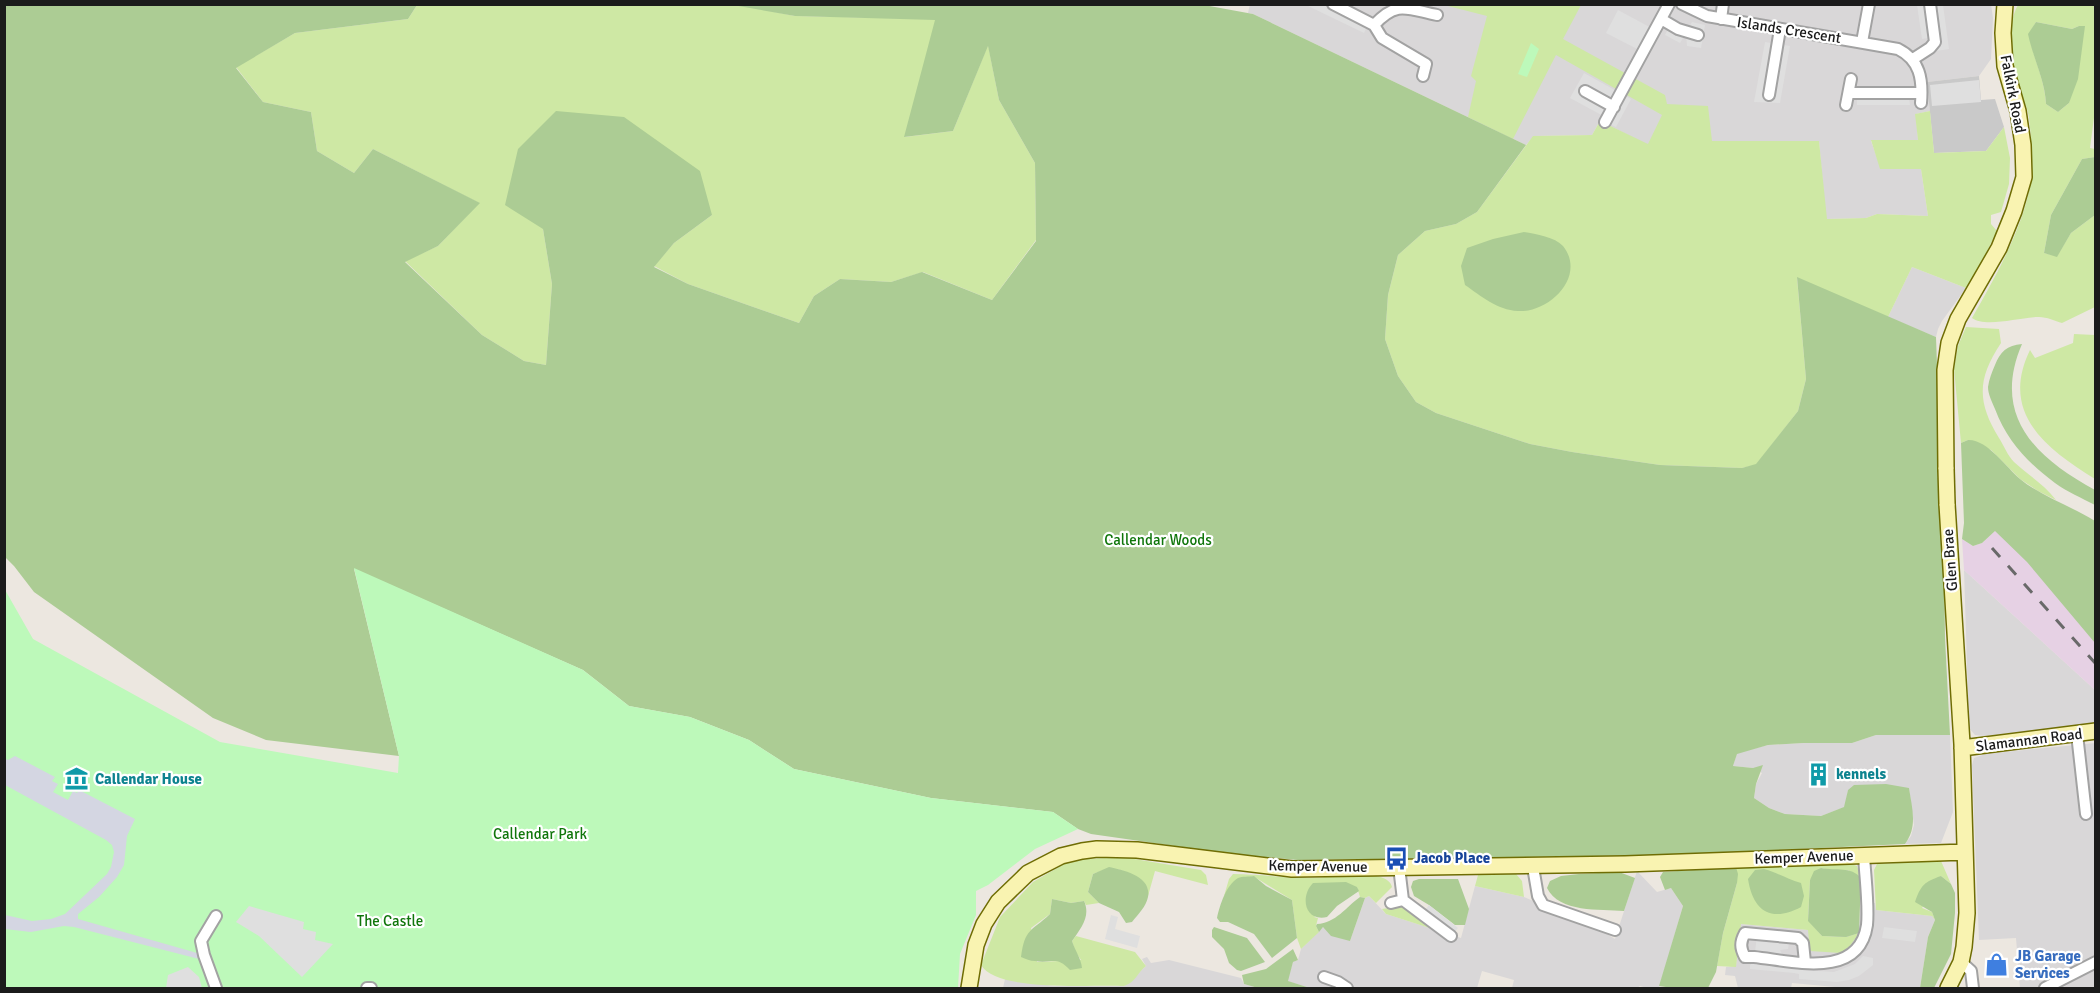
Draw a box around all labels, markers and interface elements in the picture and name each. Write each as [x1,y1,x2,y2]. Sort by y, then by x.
street label: Islands Crescent [1736,13,1842,47]
street label: Falkirk Road [1997,53,2029,135]
street label: Glen Brae [1939,528,1961,592]
park label: Callendar Woods [1104,531,1212,549]
street label: Slamannan Road [1975,725,2083,755]
building icon: kennels [1805,761,1831,787]
place label: kennels [1836,765,1887,783]
museum icon: Callendar House [64,766,90,792]
place label: Callendar House [95,770,202,788]
park label: Callendar Park [493,825,587,843]
bus stop icon: Jacob Place [1383,845,1409,871]
street label: Kemper Avenue [1754,846,1854,868]
place label: Jacob Place [1414,849,1490,867]
street label: Kemper Avenue [1268,856,1368,876]
park label: The Castle [357,912,423,930]
place label: JB Garage Services [2015,947,2081,982]
shop icon: JB Garage Services [1984,952,2010,978]

